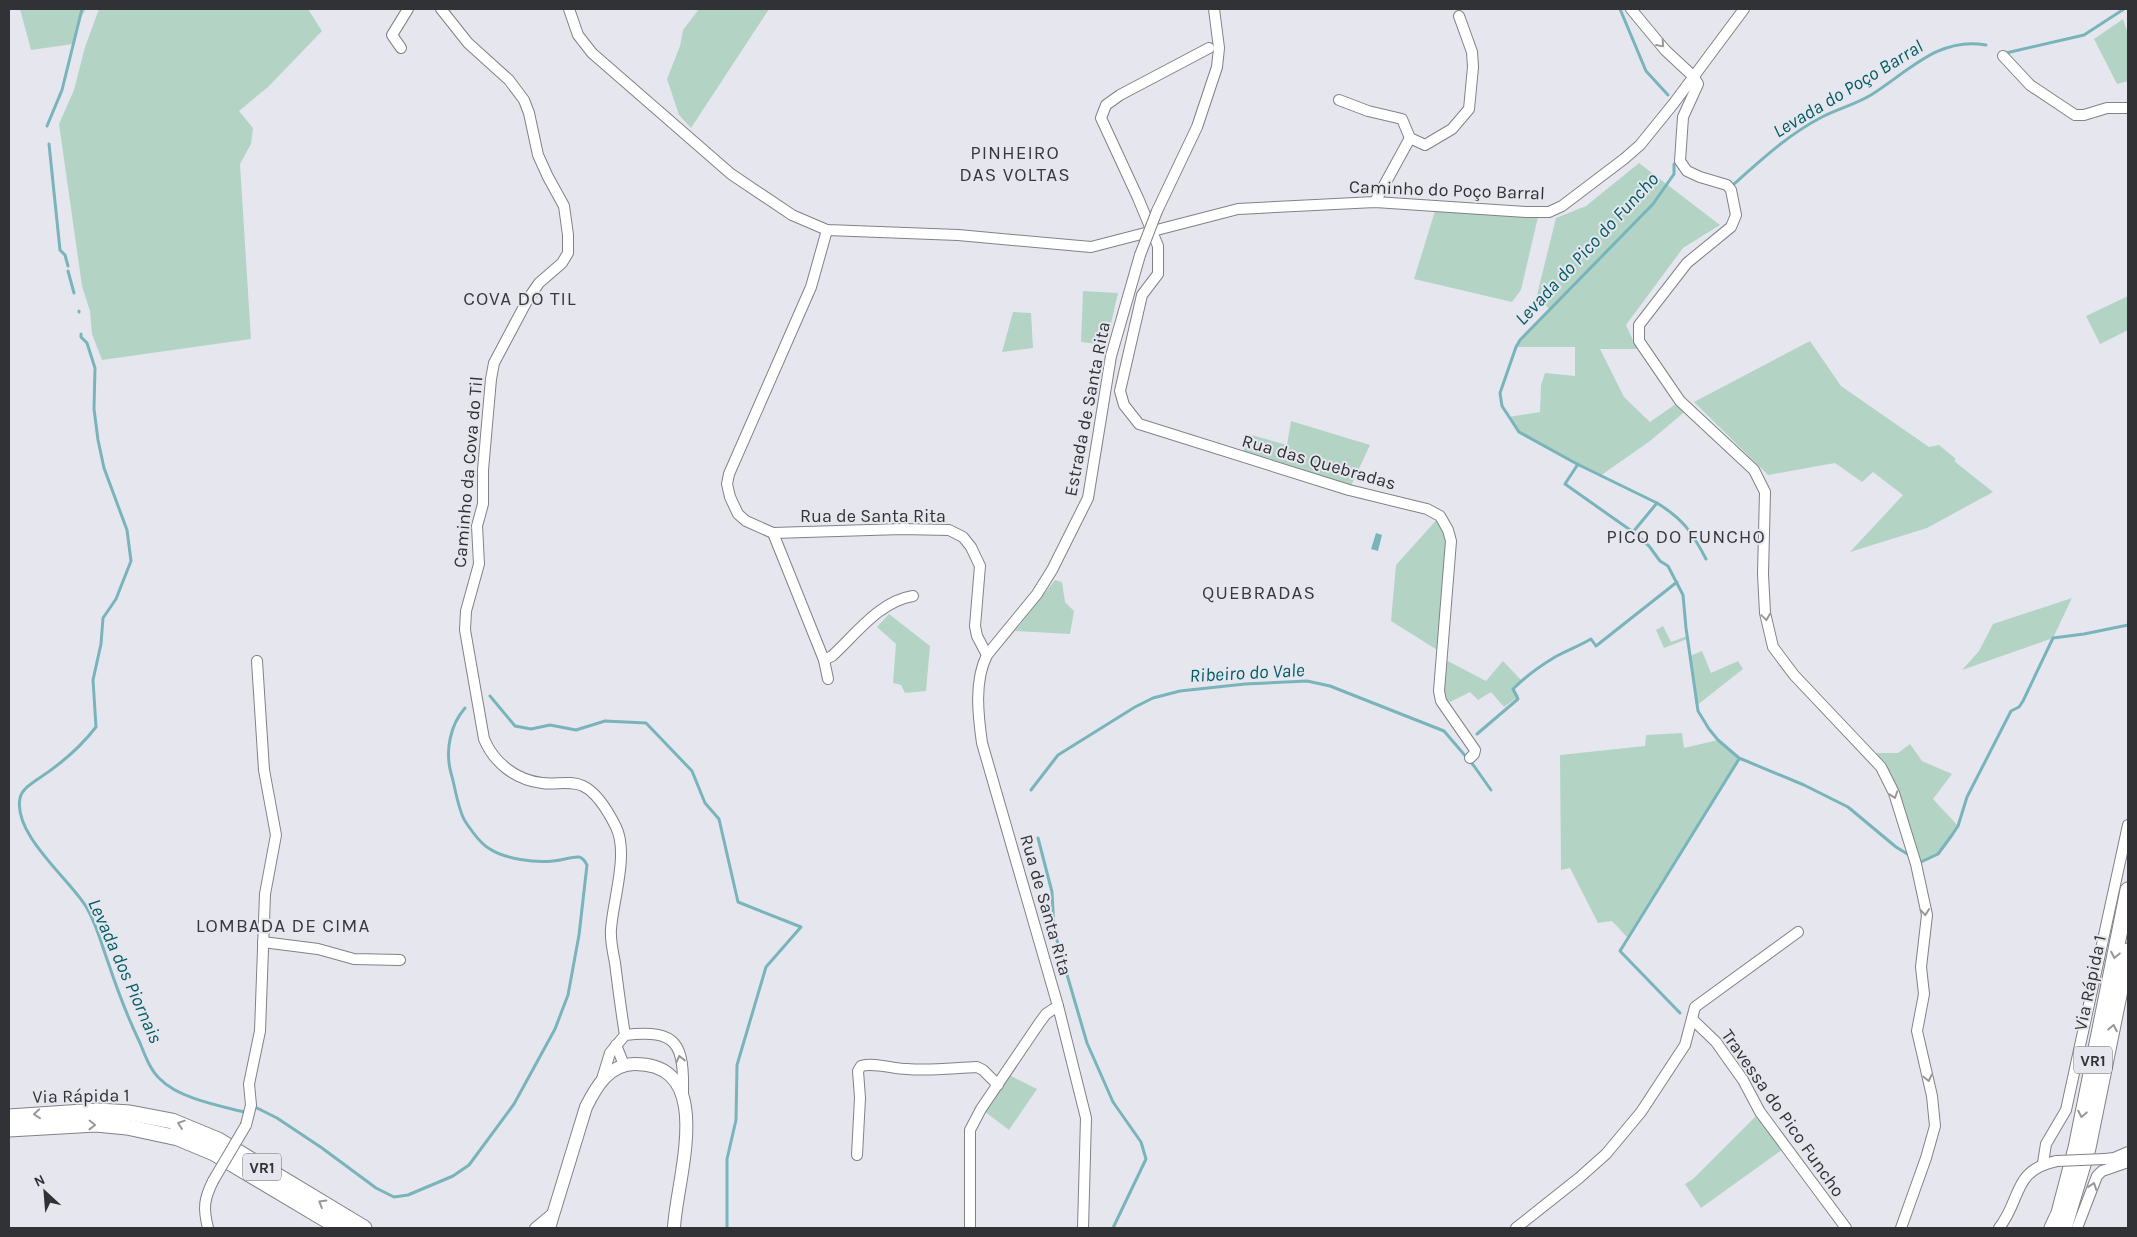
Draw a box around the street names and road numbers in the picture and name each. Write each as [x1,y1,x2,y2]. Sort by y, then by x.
street label: Caminho do Poço Barral [1349,176,1545,204]
street label: Estrada de Santa Rita [1059,320,1115,498]
street label: Caminho da Cova do Til [449,375,487,569]
street label: Rua das Quebradas [1239,429,1399,495]
street label: Rua de Santa Rita [800,505,946,527]
street label: Rua de Santa Rita [1015,832,1077,978]
street label: Via Rápida 1 [2069,933,2111,1033]
street label: Travessa do Pico Funcho [1717,1025,1849,1201]
road number: VR1 [2074,1046,2112,1074]
street label: Via Rápida 1 [32,1084,130,1108]
road number: VR1 [243,1154,281,1180]

